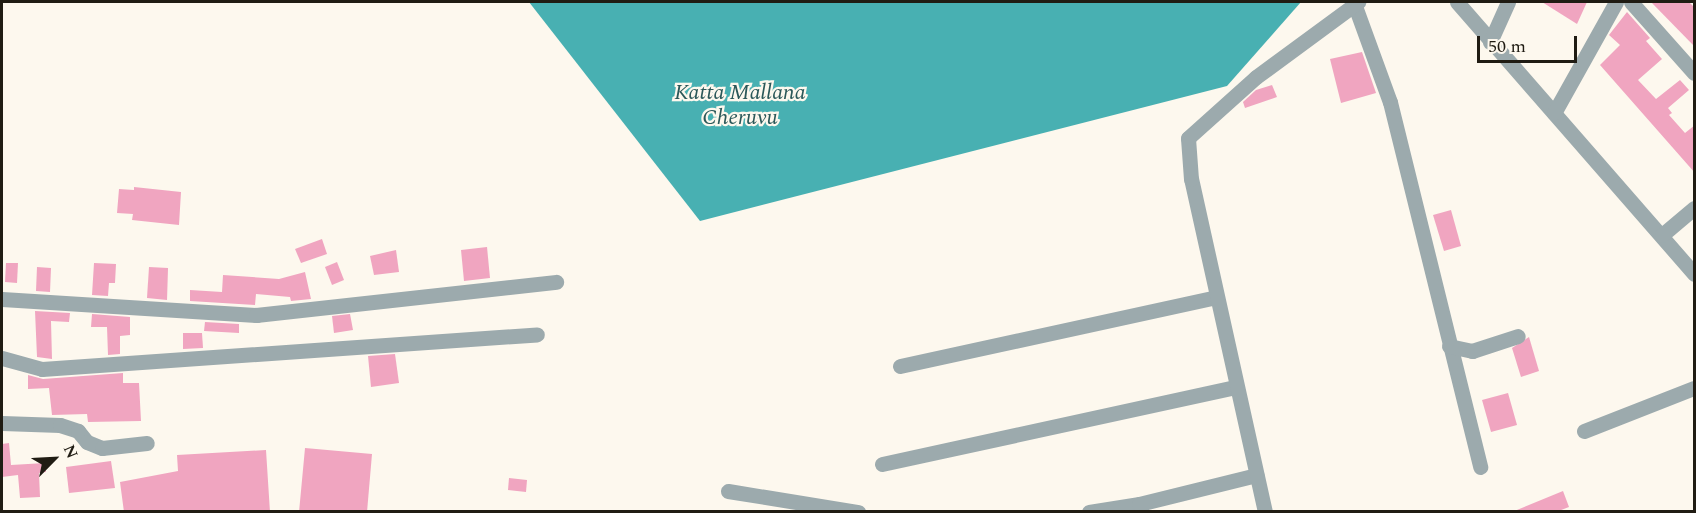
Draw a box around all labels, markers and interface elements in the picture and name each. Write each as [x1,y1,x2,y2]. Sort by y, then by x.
scale bar [1480,24,1580,62]
text: 50 m [1488,33,1526,60]
water label: Katta Mallana Cheruvu [674,79,806,130]
north arrow [24,429,84,489]
text: N [57,441,84,463]

